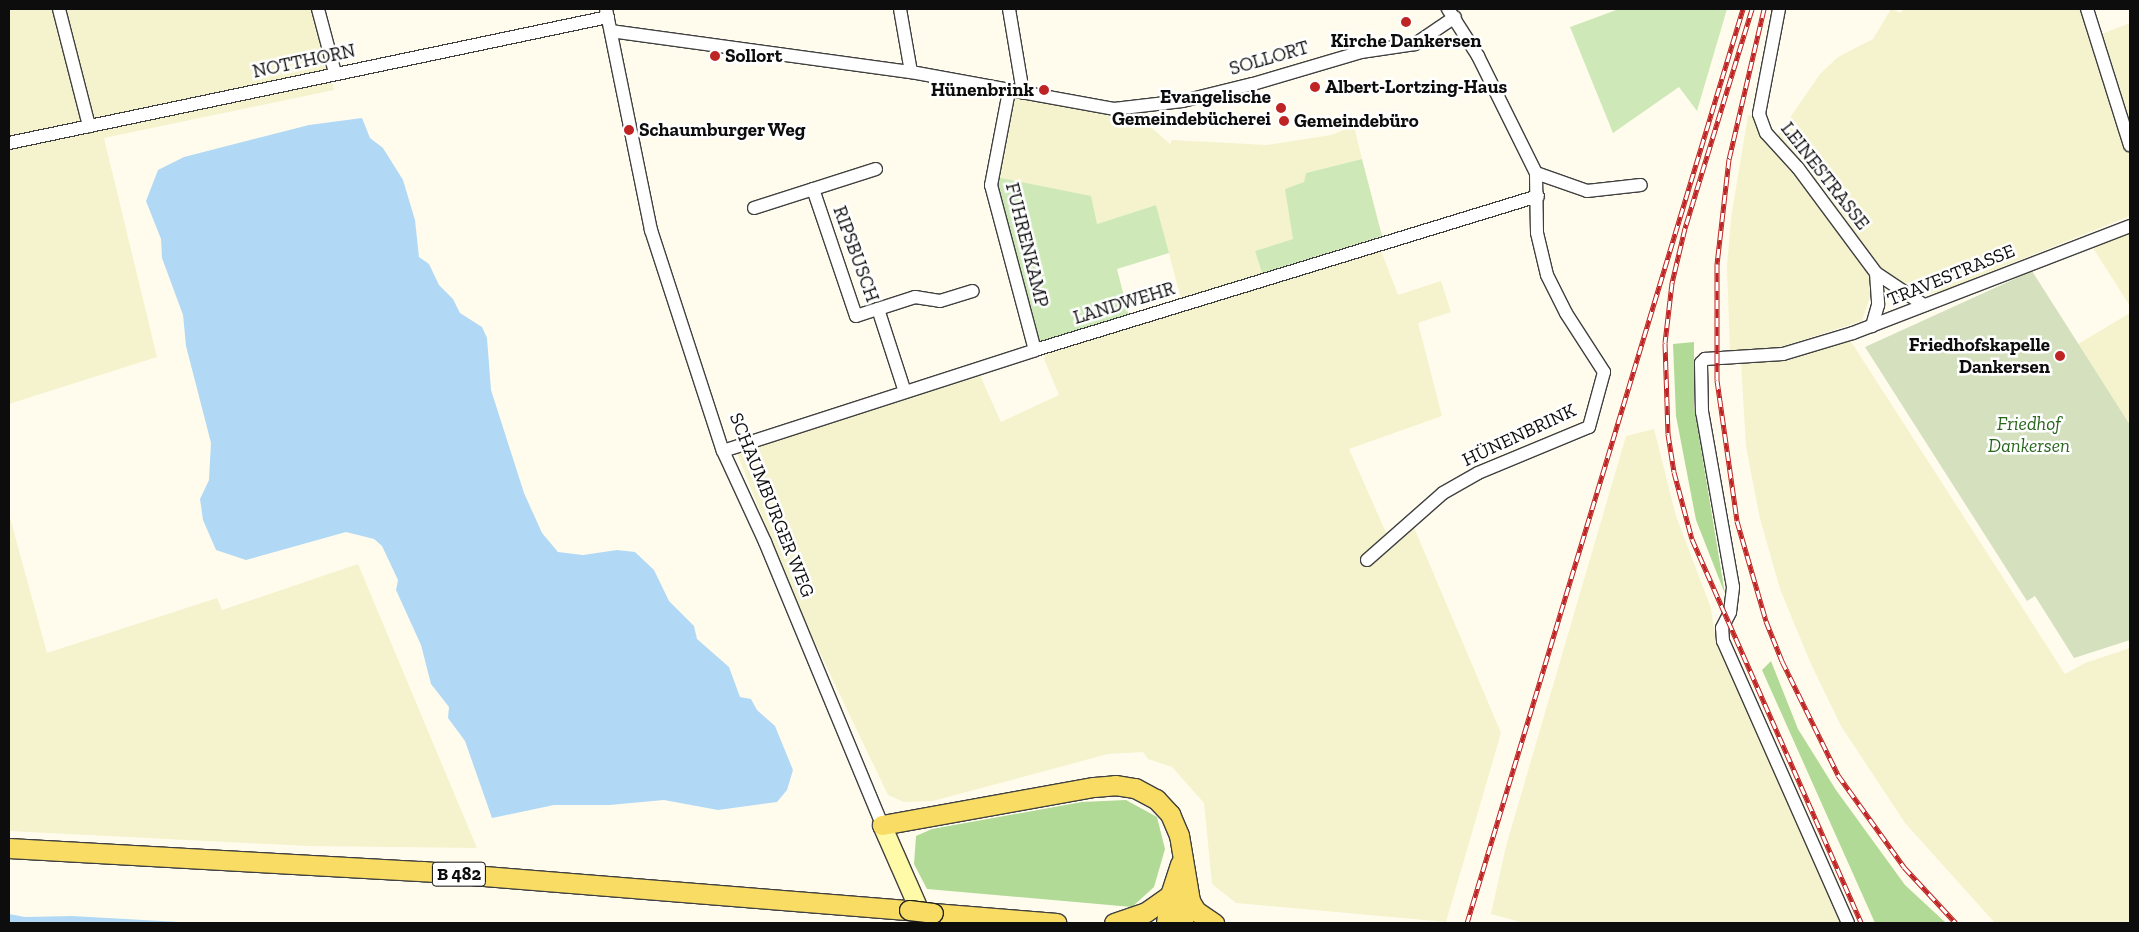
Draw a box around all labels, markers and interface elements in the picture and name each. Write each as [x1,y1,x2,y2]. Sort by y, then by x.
marker: Kirche Dankersen [1400,16,1412,28]
place label: Kirche Dankersen [1331,30,1481,52]
street label: SOLLORT [1227,36,1311,80]
street label: NOTTHORN [250,39,358,83]
place label: Sollort [725,45,782,67]
marker: Sollort [709,50,721,62]
place label: Albert-Lortzing-Haus [1325,76,1507,98]
place label: Hünenbrink [931,79,1034,101]
marker: Albert-Lortzing-Haus [1309,81,1321,93]
marker: Hünenbrink [1038,84,1050,96]
place label: Evangelische Gemeindebücherei [1112,86,1271,130]
marker: Evangelische Gemeindebücherei [1275,102,1287,114]
place label: Gemeindebüro [1294,110,1419,132]
marker: Gemeindebüro [1278,115,1290,127]
street label: LEINESTRASSE [1776,118,1874,234]
place label: Schaumburger Weg [639,119,806,141]
marker: Schaumburger Weg [623,124,635,136]
street label: FUHRENKAMP [1000,180,1054,310]
street label: RIPSBUSCH [828,203,884,305]
street label: TRAVESTRASSE [1884,239,2018,311]
street label: LANDWEHR [1071,277,1177,329]
place label: Friedhofskapelle Dankersen [1909,334,2050,378]
marker: Friedhofskapelle Dankersen [2054,350,2066,362]
street label: HÜNENBRINK [1459,399,1579,471]
street label: SCHAUMBURGER WEG [724,409,820,601]
park label: Friedhof Dankersen [1988,413,2070,457]
road number: B 482 [432,859,486,890]

